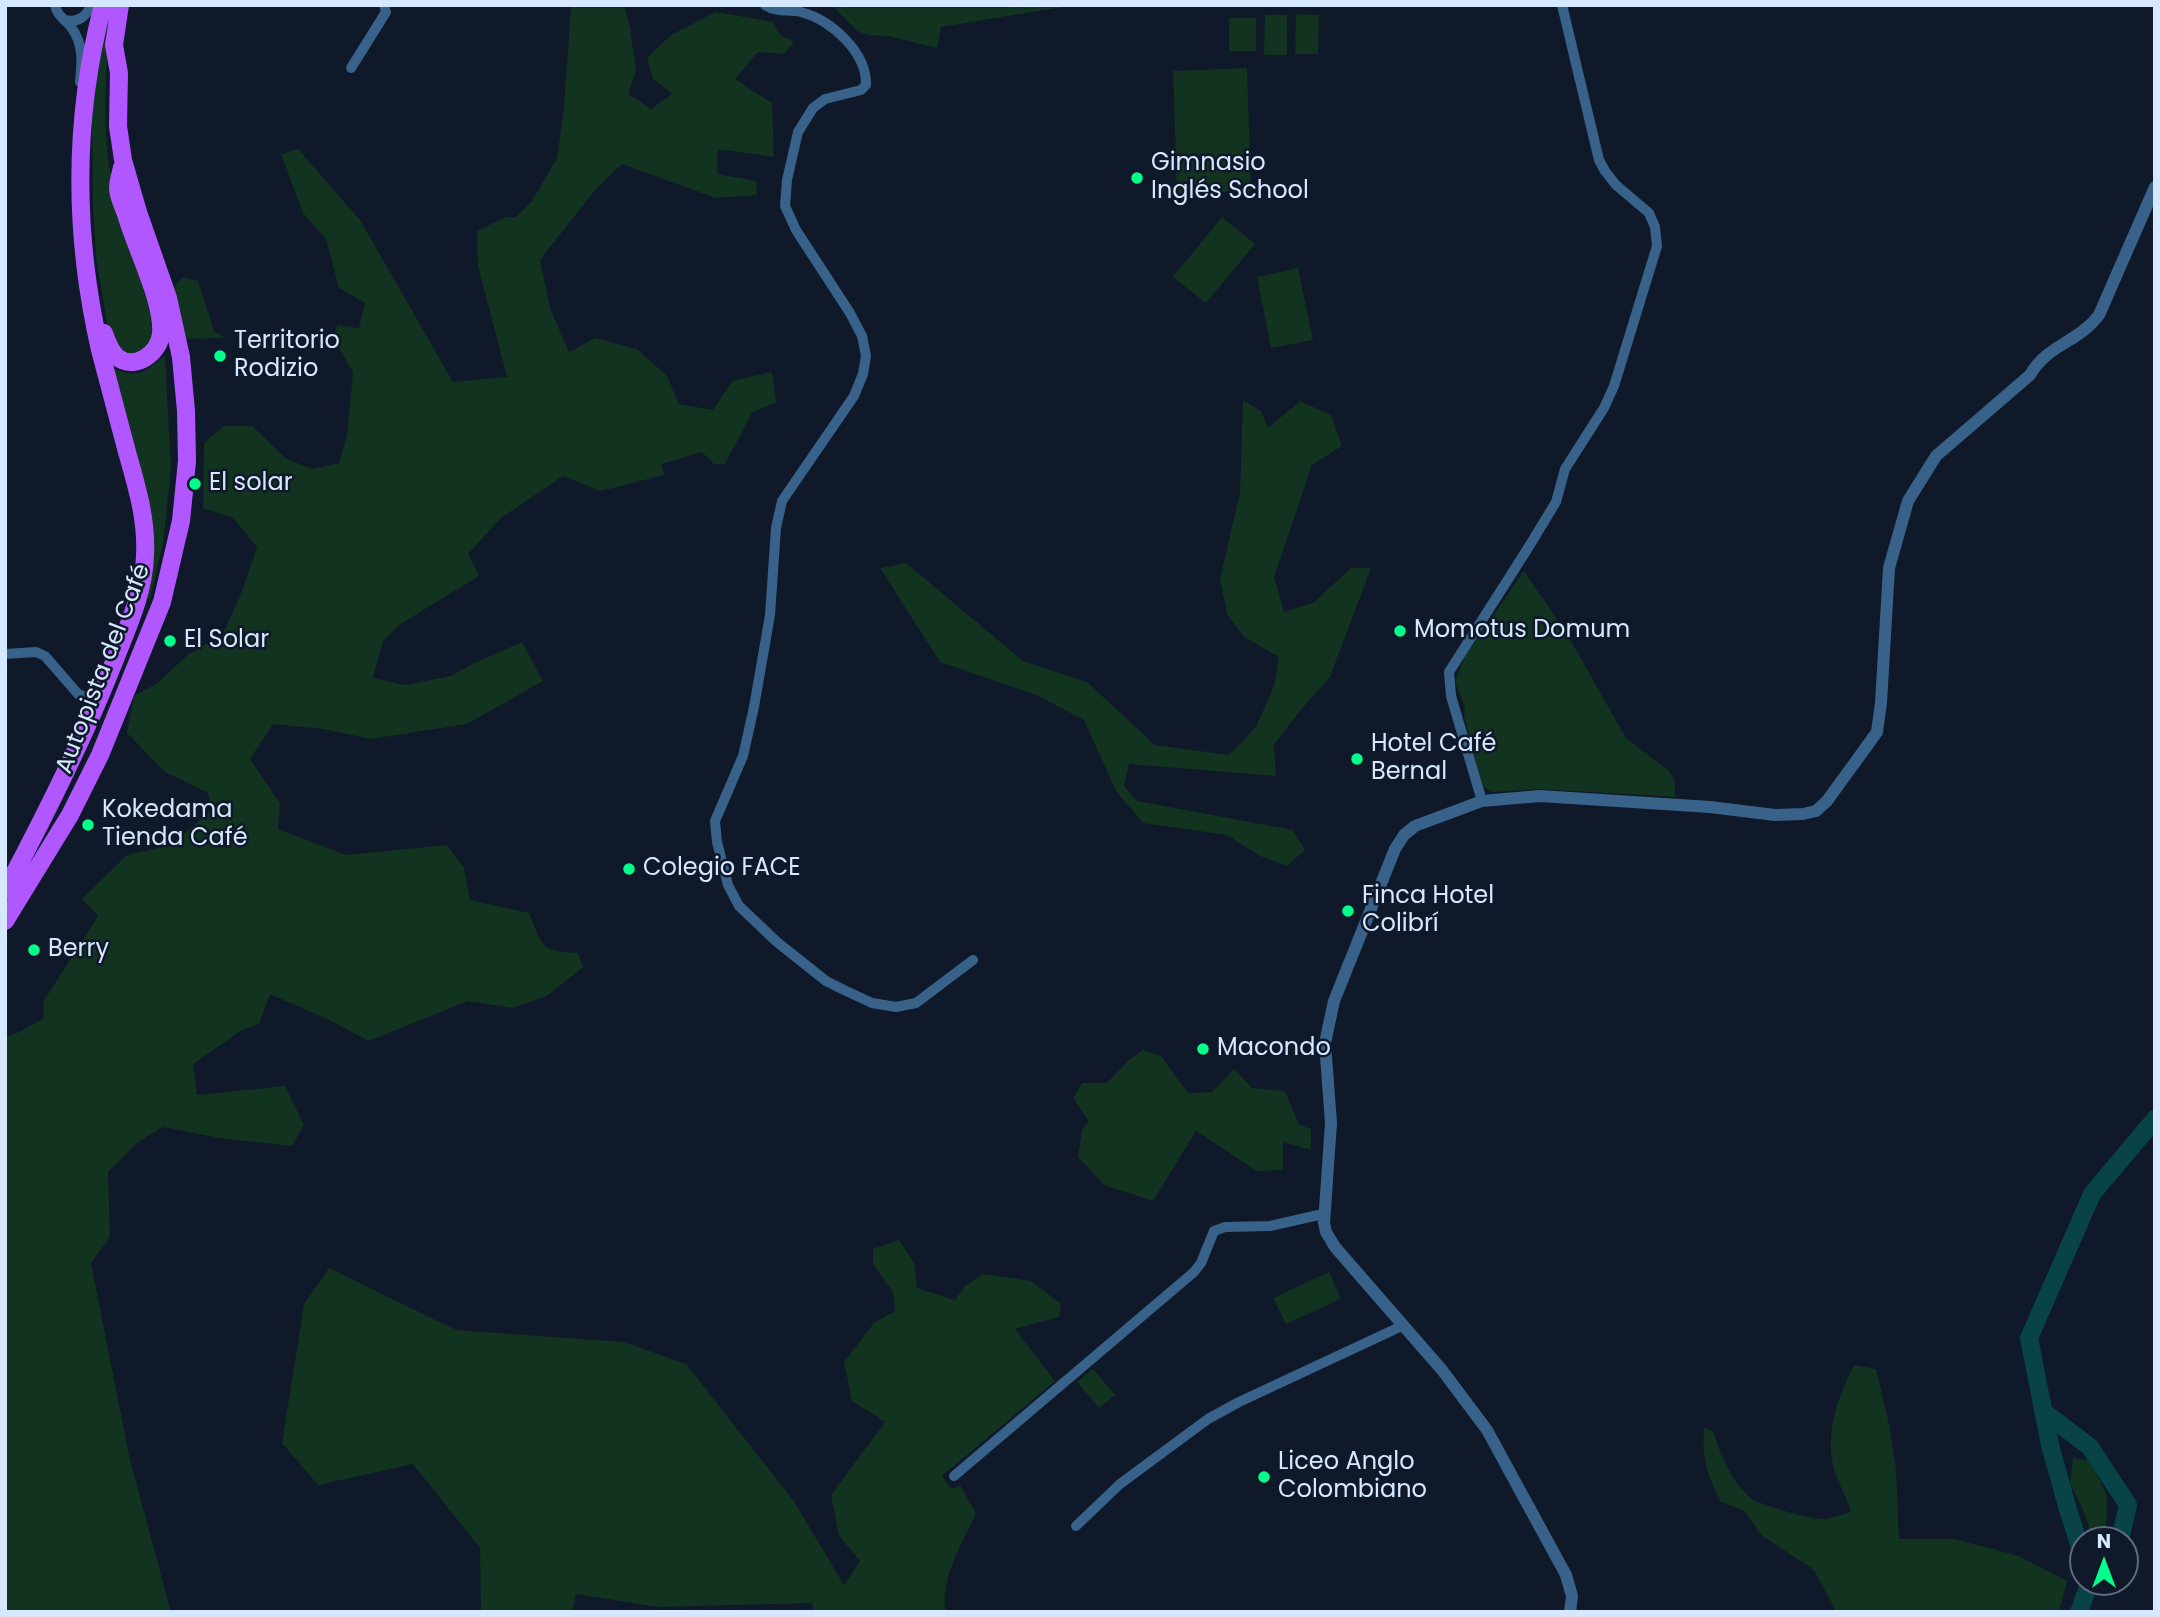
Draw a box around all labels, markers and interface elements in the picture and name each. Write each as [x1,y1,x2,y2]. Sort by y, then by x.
place label: Gimnasio Inglés School [1151,150,1309,206]
marker: Gimnasio Inglés School [1129,170,1145,186]
place label: Territorio Rodizio [234,328,340,384]
marker: Territorio Rodizio [212,348,228,364]
place label: El solar [209,470,293,498]
marker: El solar [187,476,203,492]
street label: Autopista del Café [51,560,157,778]
place label: Momotus Domum [1414,617,1630,645]
marker: Momotus Domum [1392,623,1408,639]
place label: El Solar [184,627,269,655]
marker: El Solar [162,633,178,649]
place label: Hotel Café Bernal [1371,731,1496,787]
marker: Hotel Café Bernal [1349,751,1365,767]
place label: Kokedama Tienda Café [102,797,248,853]
marker: Kokedama Tienda Café [80,817,96,833]
place label: Colegio FACE [643,855,801,883]
marker: Colegio FACE [621,861,637,877]
place label: Finca Hotel Colibrí [1362,883,1494,939]
marker: Finca Hotel Colibrí [1340,903,1356,919]
place label: Berry [48,936,109,964]
marker: Berry [26,942,42,958]
place label: Macondo [1217,1035,1331,1063]
marker: Macondo [1195,1041,1211,1057]
place label: Liceo Anglo Colombiano [1278,1449,1427,1505]
marker: Liceo Anglo Colombiano [1256,1469,1272,1485]
north arrow [2069,1526,2139,1596]
text: N [2097,1528,2111,1555]

